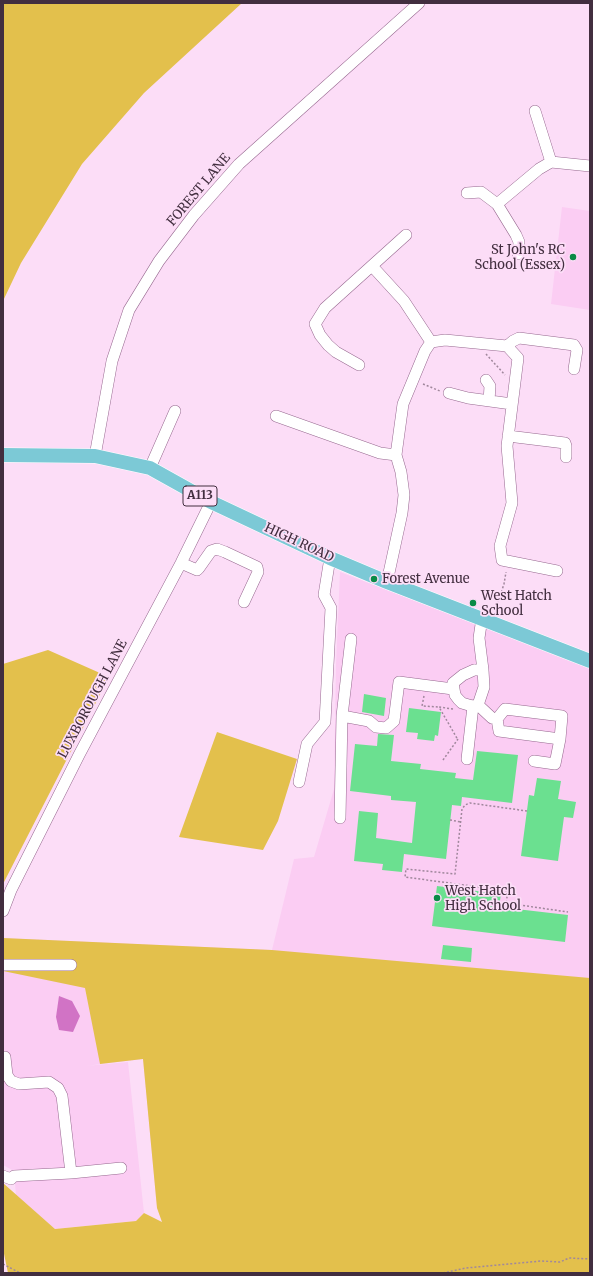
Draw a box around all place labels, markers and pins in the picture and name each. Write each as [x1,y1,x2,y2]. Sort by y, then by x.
place label: St John's RC School (Essex) [474,242,565,273]
marker: St John's RC School (Essex) [568,252,578,262]
place label: Forest Avenue [382,571,470,587]
marker: Forest Avenue [369,574,379,584]
place label: West Hatch School [481,588,552,619]
marker: West Hatch School [468,598,478,608]
place label: West Hatch High School [445,883,521,914]
marker: West Hatch High School [432,893,442,903]

